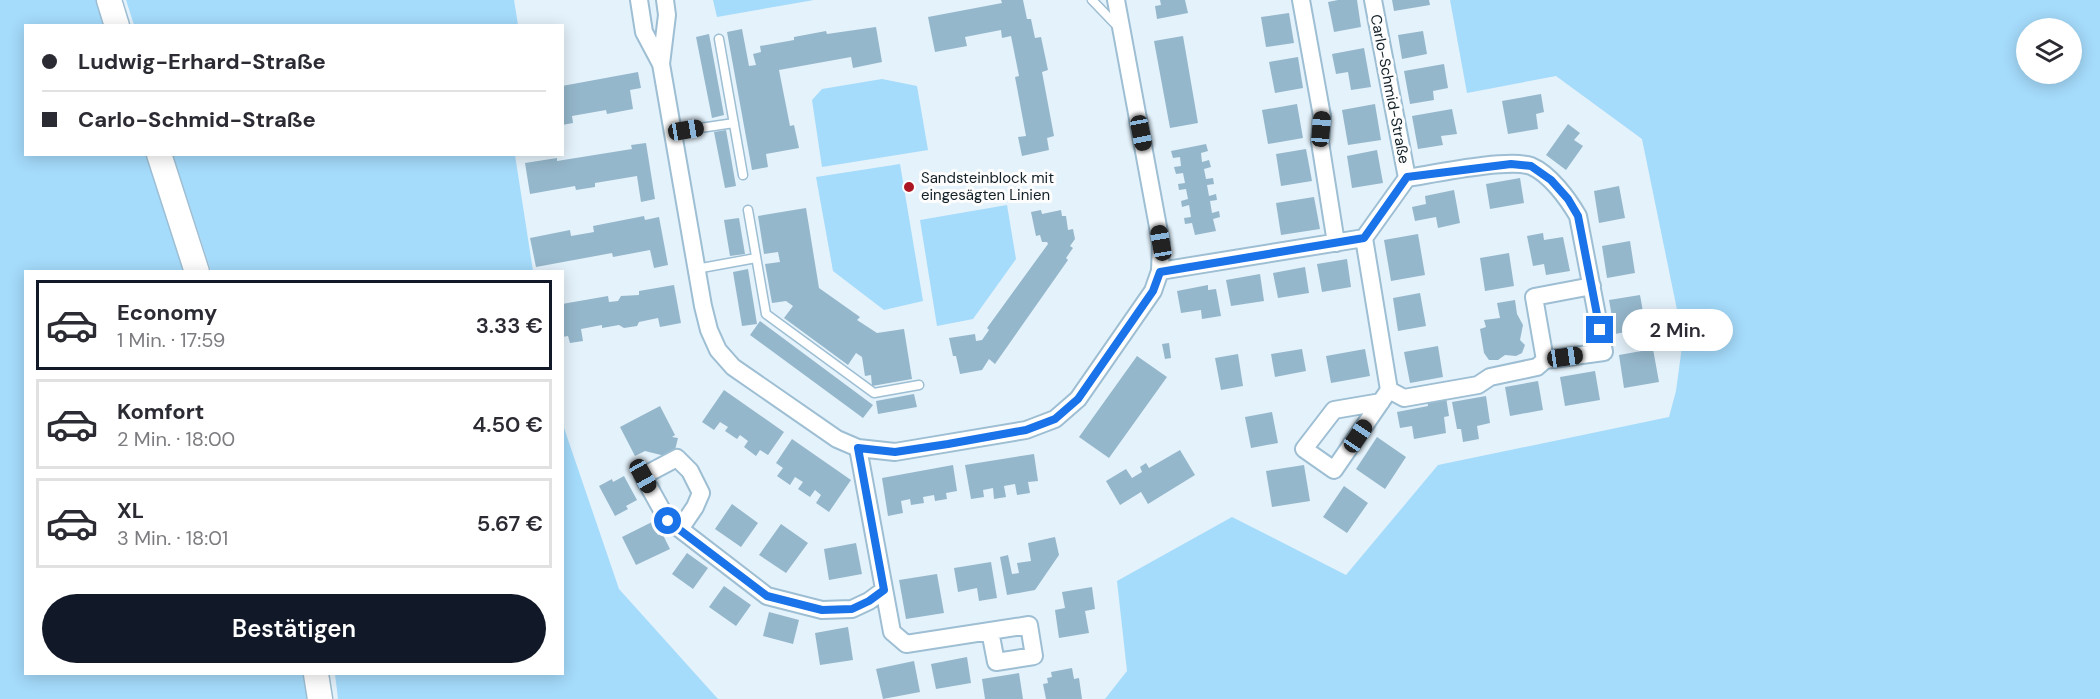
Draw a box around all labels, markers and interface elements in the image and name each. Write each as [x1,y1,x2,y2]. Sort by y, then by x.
street label: Carlo-Schmid-Straße [1366,13,1414,165]
map controls [2016,18,2082,84]
button: layers [2016,18,2082,84]
text: Ludwig-Erhard-Straße [78,47,326,76]
text: Carlo-Schmid-Straße [78,105,316,134]
car [1310,110,1332,148]
car [1129,114,1153,152]
car [667,118,705,142]
place label: Sandsteinblock mit eingesägten Linien [921,168,1054,205]
marker: Sandsteinblock mit eingesägten Linien [902,180,916,194]
car [1149,224,1173,262]
icon: car [45,298,99,352]
text: Economy [117,298,217,327]
callout: 2 Min. [1621,309,1732,351]
text: 3.33 € [476,311,543,340]
route end [1586,316,1613,343]
text: 2 Min. [1650,317,1705,343]
text: 1 Min. · 17:59 [117,327,225,353]
car [1546,346,1584,368]
icon: car [45,397,99,451]
text: Komfort [117,397,204,426]
text: 4.50 € [472,410,543,439]
car [1340,416,1376,456]
text: 2 Min. · 18:00 [117,426,235,452]
car [626,456,660,496]
icon: car [45,496,99,550]
text: XL [117,496,144,525]
route start [654,507,681,534]
text: 5.67 € [477,509,543,538]
text: 3 Min. · 18:01 [117,525,228,551]
button: Bestätigen [42,594,546,663]

